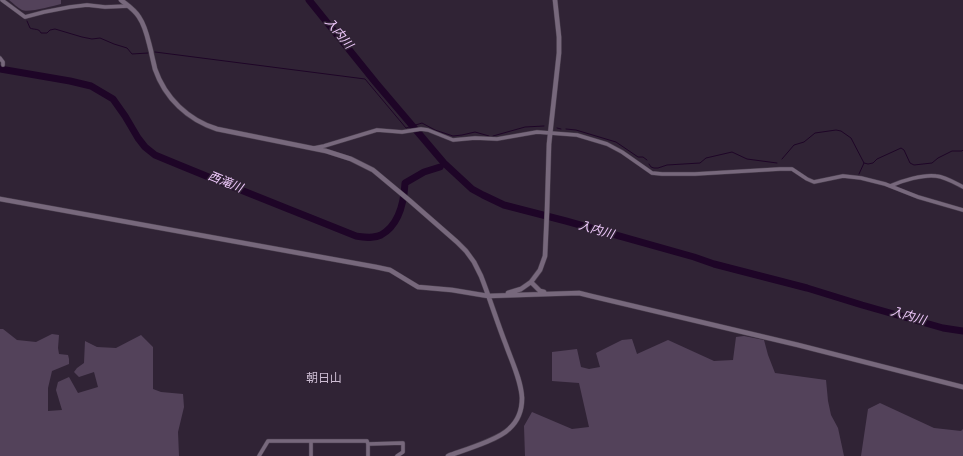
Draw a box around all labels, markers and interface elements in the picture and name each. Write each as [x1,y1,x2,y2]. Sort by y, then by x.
water label: 入内川 [321,16,355,52]
water label: 西滝川 [206,170,244,196]
water label: 入内川 [577,219,615,243]
water label: 入内川 [889,305,927,329]
district label: 朝日山 [306,372,342,386]

